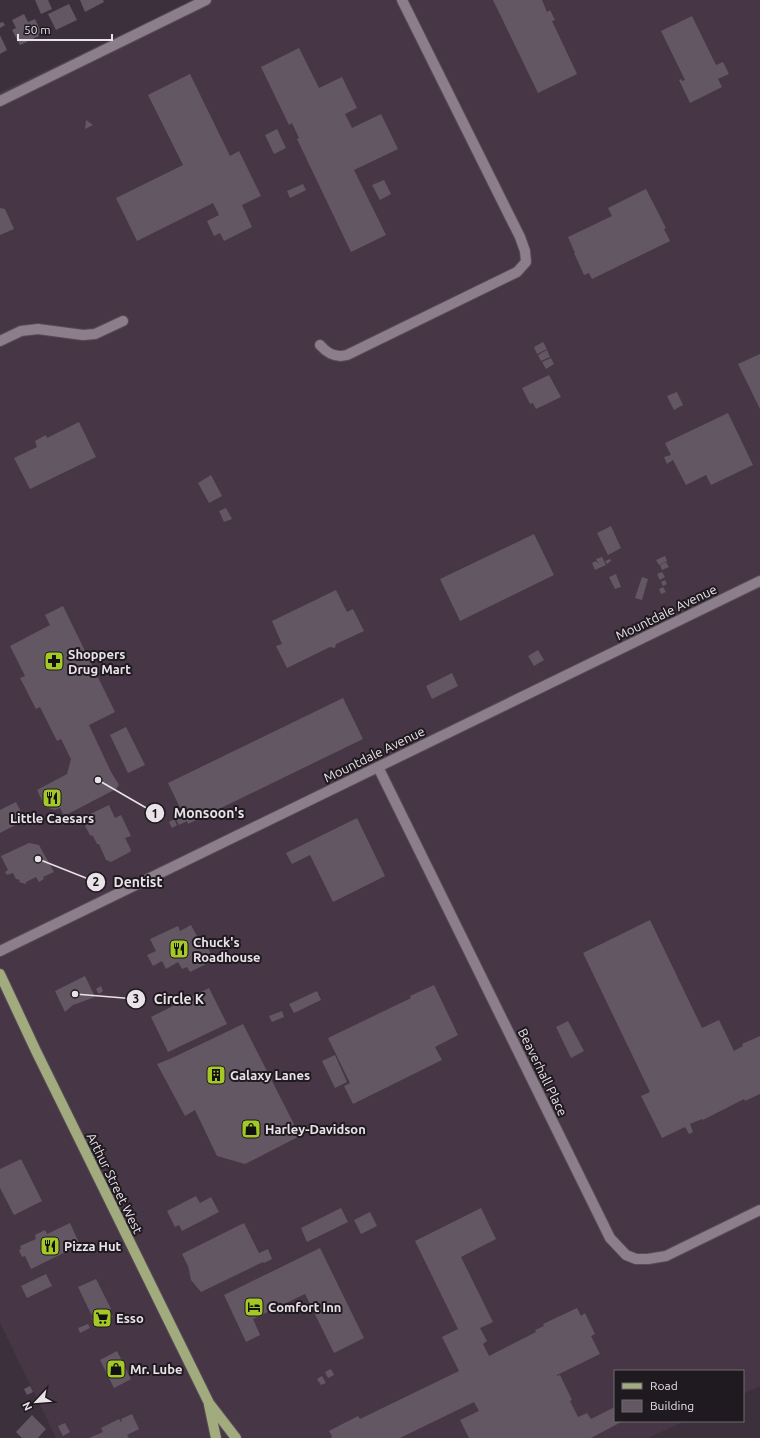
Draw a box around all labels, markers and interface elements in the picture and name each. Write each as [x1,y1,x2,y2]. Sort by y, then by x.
scale bar [18,16,112,42]
text: 50 m [24,23,51,36]
street label: Mountdale Avenue [613,581,719,643]
place label: Shoppers Drug Mart [68,647,131,676]
pharmacy icon: Shoppers Drug Mart [43,650,65,672]
street label: Mountdale Avenue [321,723,427,785]
restaurant icon: Little Caesars [41,787,63,809]
callout: Monsoon's [145,800,252,826]
text: Monsoon's [174,805,245,821]
text: 1 [152,807,158,820]
place label: Little Caesars [10,811,94,825]
callout: Dentist [86,869,171,895]
text: Dentist [113,874,163,890]
text: 2 [93,875,100,888]
place label: Chuck's Roadhouse [193,935,261,964]
restaurant icon: Chuck's Roadhouse [168,938,190,960]
callout: Circle K [126,986,212,1012]
text: Circle K [154,991,205,1007]
text: 3 [133,992,139,1005]
street label: Beaverhall Place [516,1026,570,1118]
building icon: Galaxy Lanes [205,1064,227,1086]
place label: Galaxy Lanes [230,1068,310,1082]
shop icon: Harley-Davidson [240,1118,262,1140]
place label: Harley-Davidson [265,1122,366,1136]
street label: Arthur Street West [85,1130,145,1236]
restaurant icon: Pizza Hut [39,1235,61,1257]
place label: Pizza Hut [64,1239,122,1253]
hotel icon: Comfort Inn [243,1296,265,1318]
place label: Comfort Inn [268,1300,341,1314]
supermarket icon: Esso [91,1307,113,1329]
place label: Esso [116,1311,144,1325]
shop icon: Mr. Lube [105,1358,127,1380]
place label: Mr. Lube [130,1362,183,1376]
legend [614,1370,744,1422]
text: Road [650,1379,678,1392]
north arrow [16,1382,56,1422]
text: Building [650,1399,694,1412]
text: N [20,1400,34,1413]

